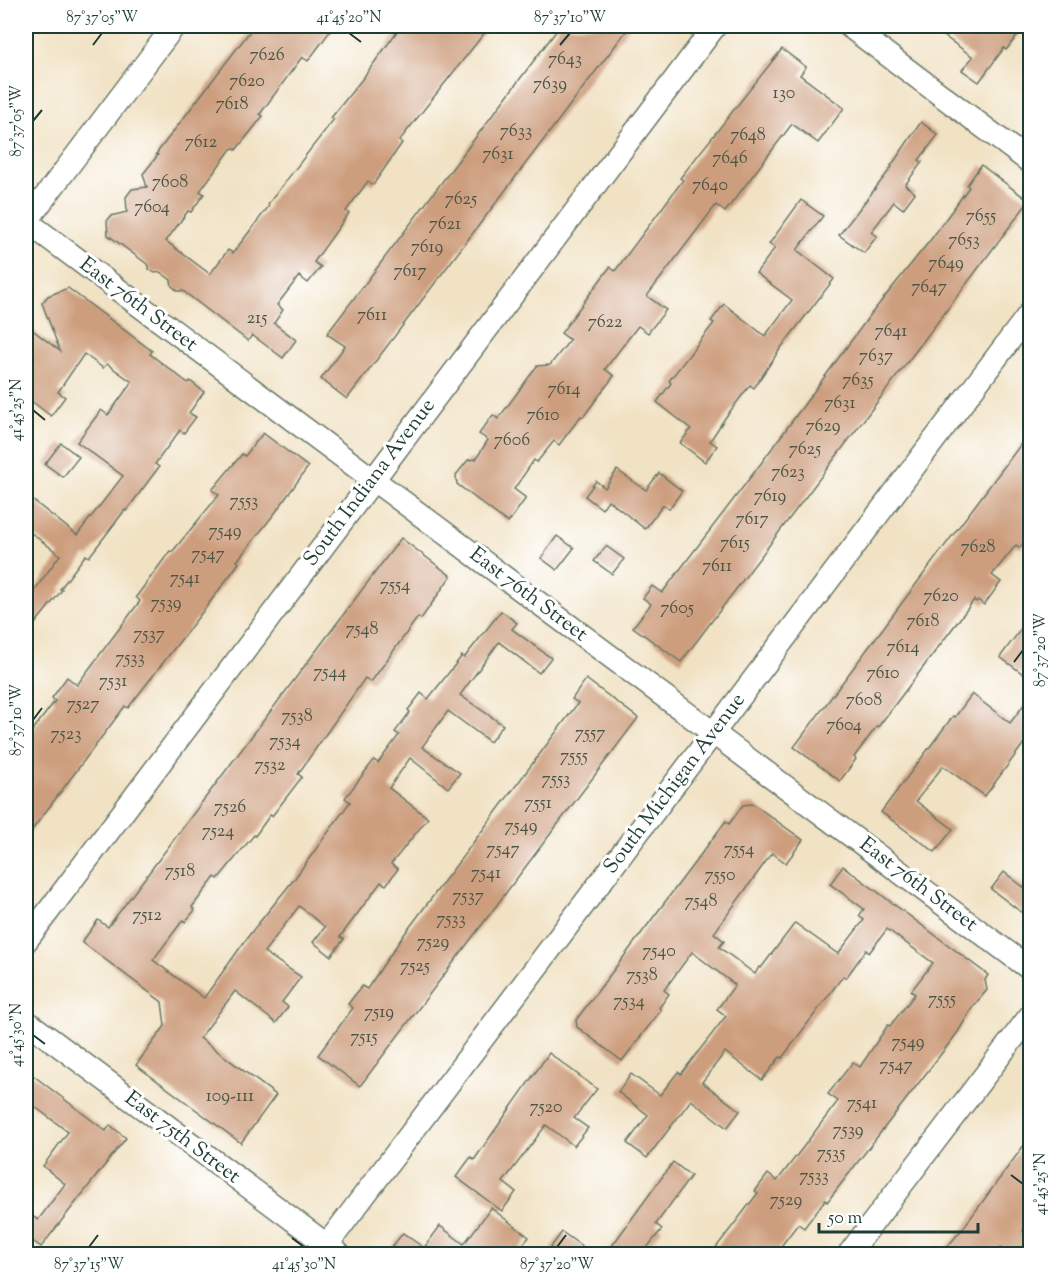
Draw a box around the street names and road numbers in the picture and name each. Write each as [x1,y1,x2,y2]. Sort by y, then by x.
street label: East 76th Street [73,250,203,360]
street label: South Indiana Avenue [297,393,443,573]
street label: East 76th Street [463,540,593,650]
street label: South Michigan Avenue [597,687,753,881]
street label: East 76th Street [853,830,983,940]
street label: East 75th Street [118,1084,246,1192]

